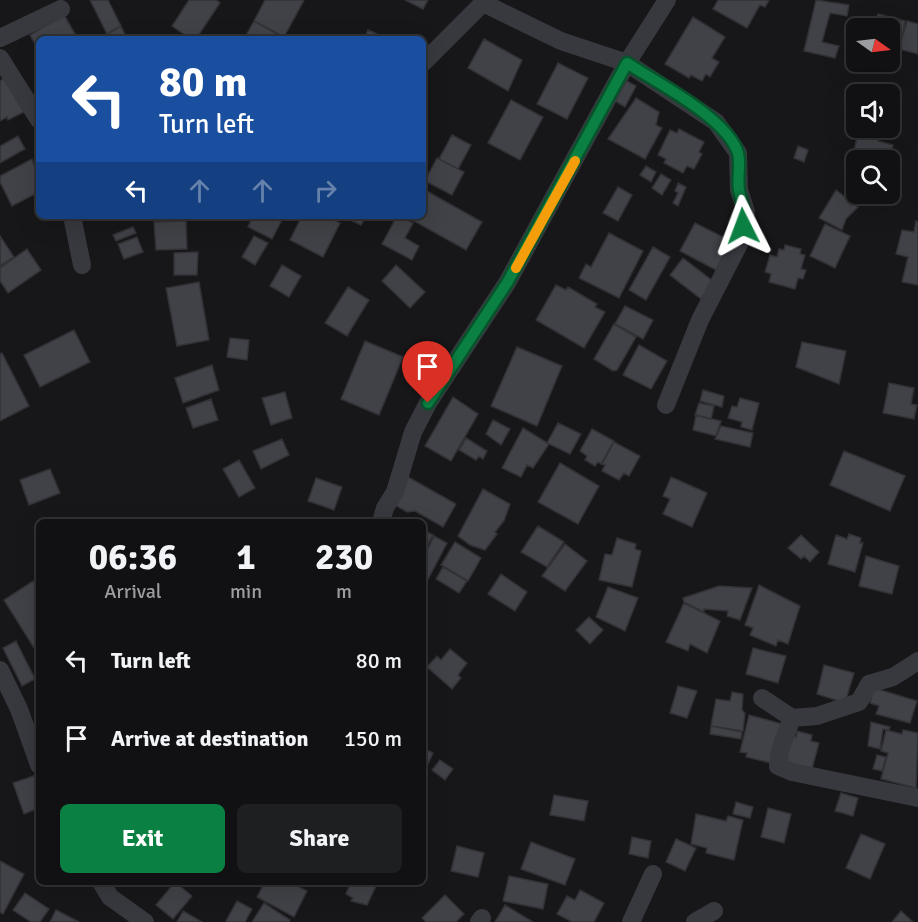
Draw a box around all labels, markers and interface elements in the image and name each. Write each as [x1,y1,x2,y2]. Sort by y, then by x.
north arrow [846,18,900,72]
map controls [846,18,900,204]
text: 80 m [159,57,248,108]
icon: left [60,60,138,138]
button: sound [846,84,900,138]
text: Turn left [159,108,254,141]
button: search [846,150,900,204]
icon: left [120,174,153,207]
icon: ahead [183,174,216,207]
icon: ahead [246,174,279,207]
icon: right [309,174,342,207]
position arrow [711,194,775,258]
pin [402,341,453,403]
icon: arrive [411,350,444,383]
text: 06:36 [89,535,177,580]
text: 1 [236,535,256,580]
text: 230 [315,535,373,580]
text: Arrival [104,579,162,604]
text: min [230,579,262,604]
text: m [336,579,352,604]
icon: left [60,644,93,677]
text: Turn left [111,647,191,674]
text: 80 m [356,647,402,674]
icon: arrive [60,722,93,755]
text: Arrive at destination [111,725,308,752]
text: 150 m [344,725,402,752]
button: Exit [60,804,225,873]
button: Share [237,804,402,873]

